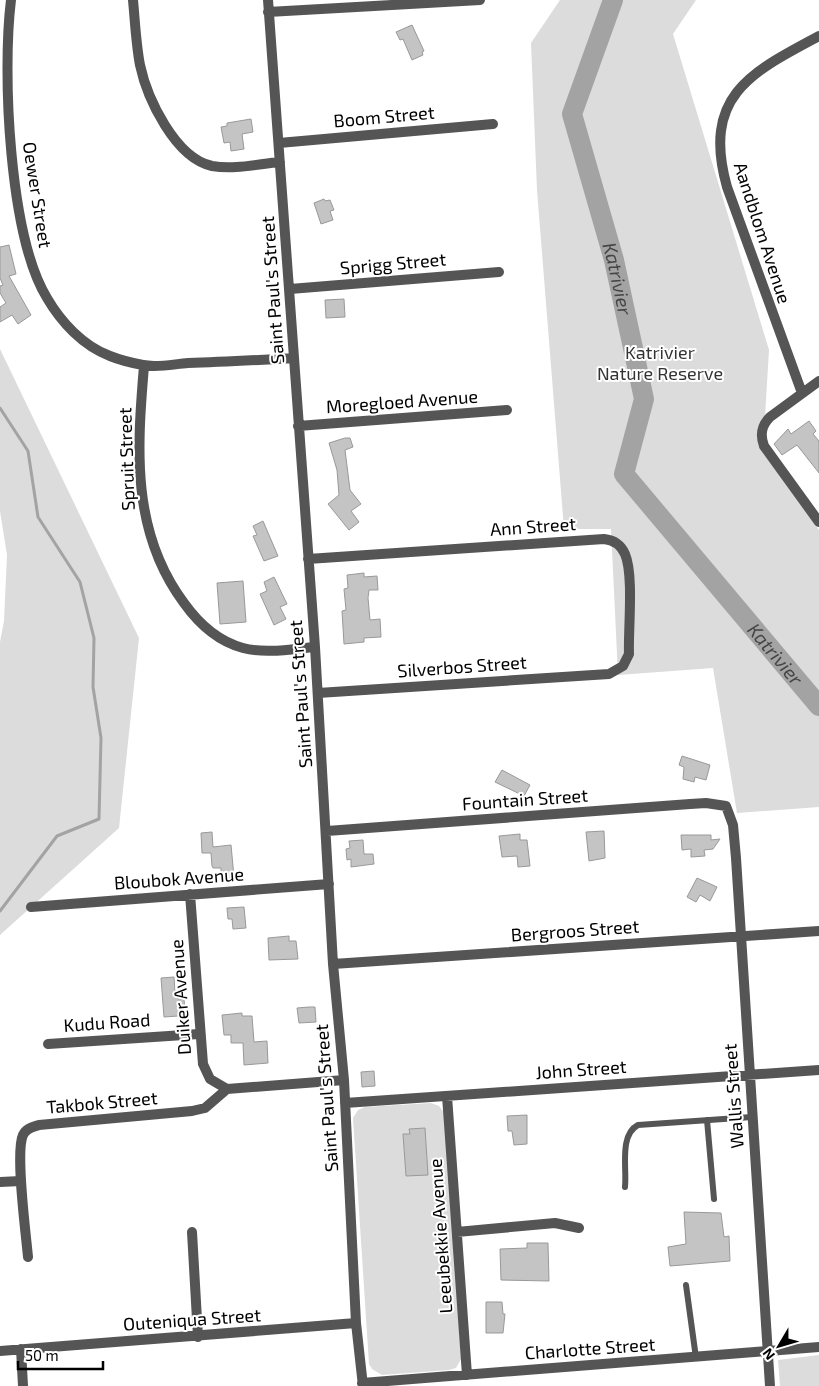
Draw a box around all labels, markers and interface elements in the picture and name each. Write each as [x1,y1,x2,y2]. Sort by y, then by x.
street label: Boom Street [332,101,436,131]
street label: Oewer Street [19,140,57,250]
street label: Aandblom Avenue [730,159,796,306]
street label: Saint Paul's Street [256,215,288,365]
water label: Katrivier [598,239,638,317]
street label: Sprigg Street [339,247,447,279]
park label: Katrivier Nature Reserve [597,341,723,384]
street label: Moregloed Avenue [325,385,479,417]
street label: Spruit Street [113,407,139,511]
street label: Ann Street [489,512,577,540]
water label: Katrivier [743,618,808,690]
street label: Saint Paul's Street [284,619,316,769]
street label: Silverbos Street [397,651,527,681]
street label: Fountain Street [461,784,589,814]
street label: Bloubok Avenue [113,862,245,894]
street label: Bergroos Street [510,915,640,945]
street label: Duiker Avenue [165,938,195,1056]
street label: Kudu Road [63,1008,151,1036]
street label: Saint Paul's Street [310,1023,342,1173]
street label: Wallis Street [718,1043,748,1149]
street label: John Street [535,1055,627,1083]
street label: Takbok Street [46,1086,158,1118]
street label: Leeubekkie Avenue [424,1158,456,1314]
street label: Outeniqua Street [122,1303,262,1335]
north arrow [754,1321,804,1371]
street label: Charlotte Street [524,1332,656,1364]
scale bar [18,1338,102,1370]
text: N [759,1345,778,1364]
text: 50 m [25,1346,59,1364]

